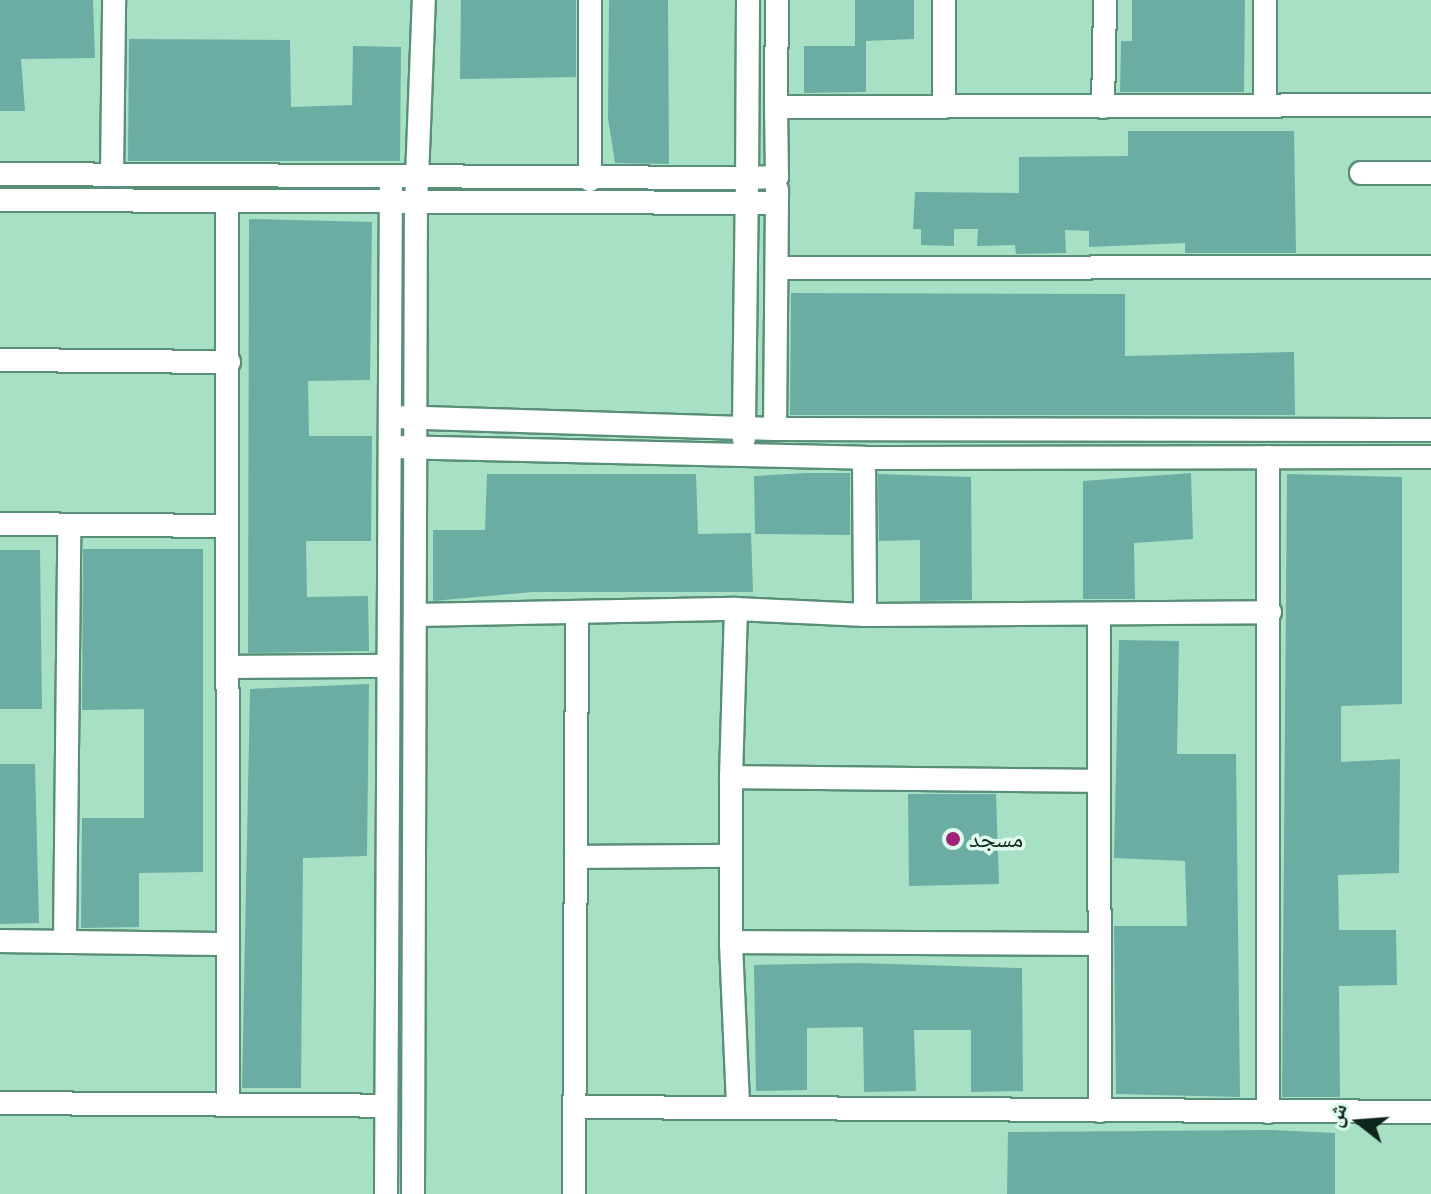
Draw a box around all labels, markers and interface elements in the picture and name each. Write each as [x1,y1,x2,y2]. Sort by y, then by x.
place label: مسجد [969,825,1023,853]
marker: مسجد [944,830,962,848]
north arrow [1319,1082,1399,1162]
text: ش [1320,1100,1352,1130]

